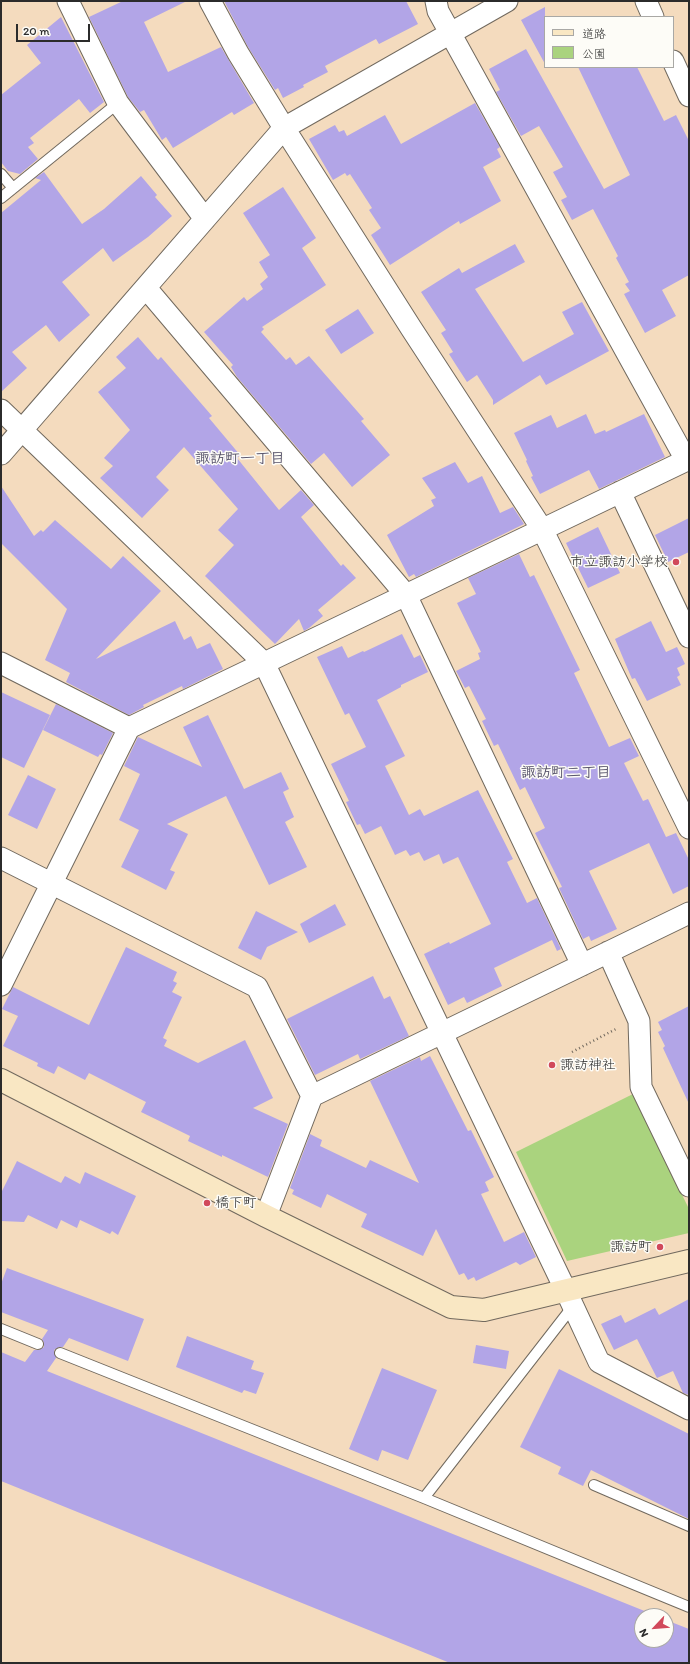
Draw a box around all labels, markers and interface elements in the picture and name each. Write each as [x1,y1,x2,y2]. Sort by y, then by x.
scale bar [18,16,92,42]
legend [544,16,674,68]
text: 20 m [23,24,50,38]
text: 道路 [582,27,606,41]
text: 公園 [582,47,606,61]
district label: 諏訪町一丁目 [195,450,285,468]
place label: 市立諏訪小学校 [570,554,668,570]
marker: 市立諏訪小学校 [671,557,681,567]
district label: 諏訪町二丁目 [521,764,611,782]
place label: 諏訪神社 [560,1057,616,1073]
marker: 諏訪神社 [547,1060,557,1070]
place label: 橋下町 [215,1195,257,1211]
marker: 橋下町 [202,1198,212,1208]
place label: 諏訪町 [610,1239,652,1255]
marker: 諏訪町 [655,1242,665,1252]
north arrow [634,1608,674,1648]
text: N [636,1627,651,1639]

